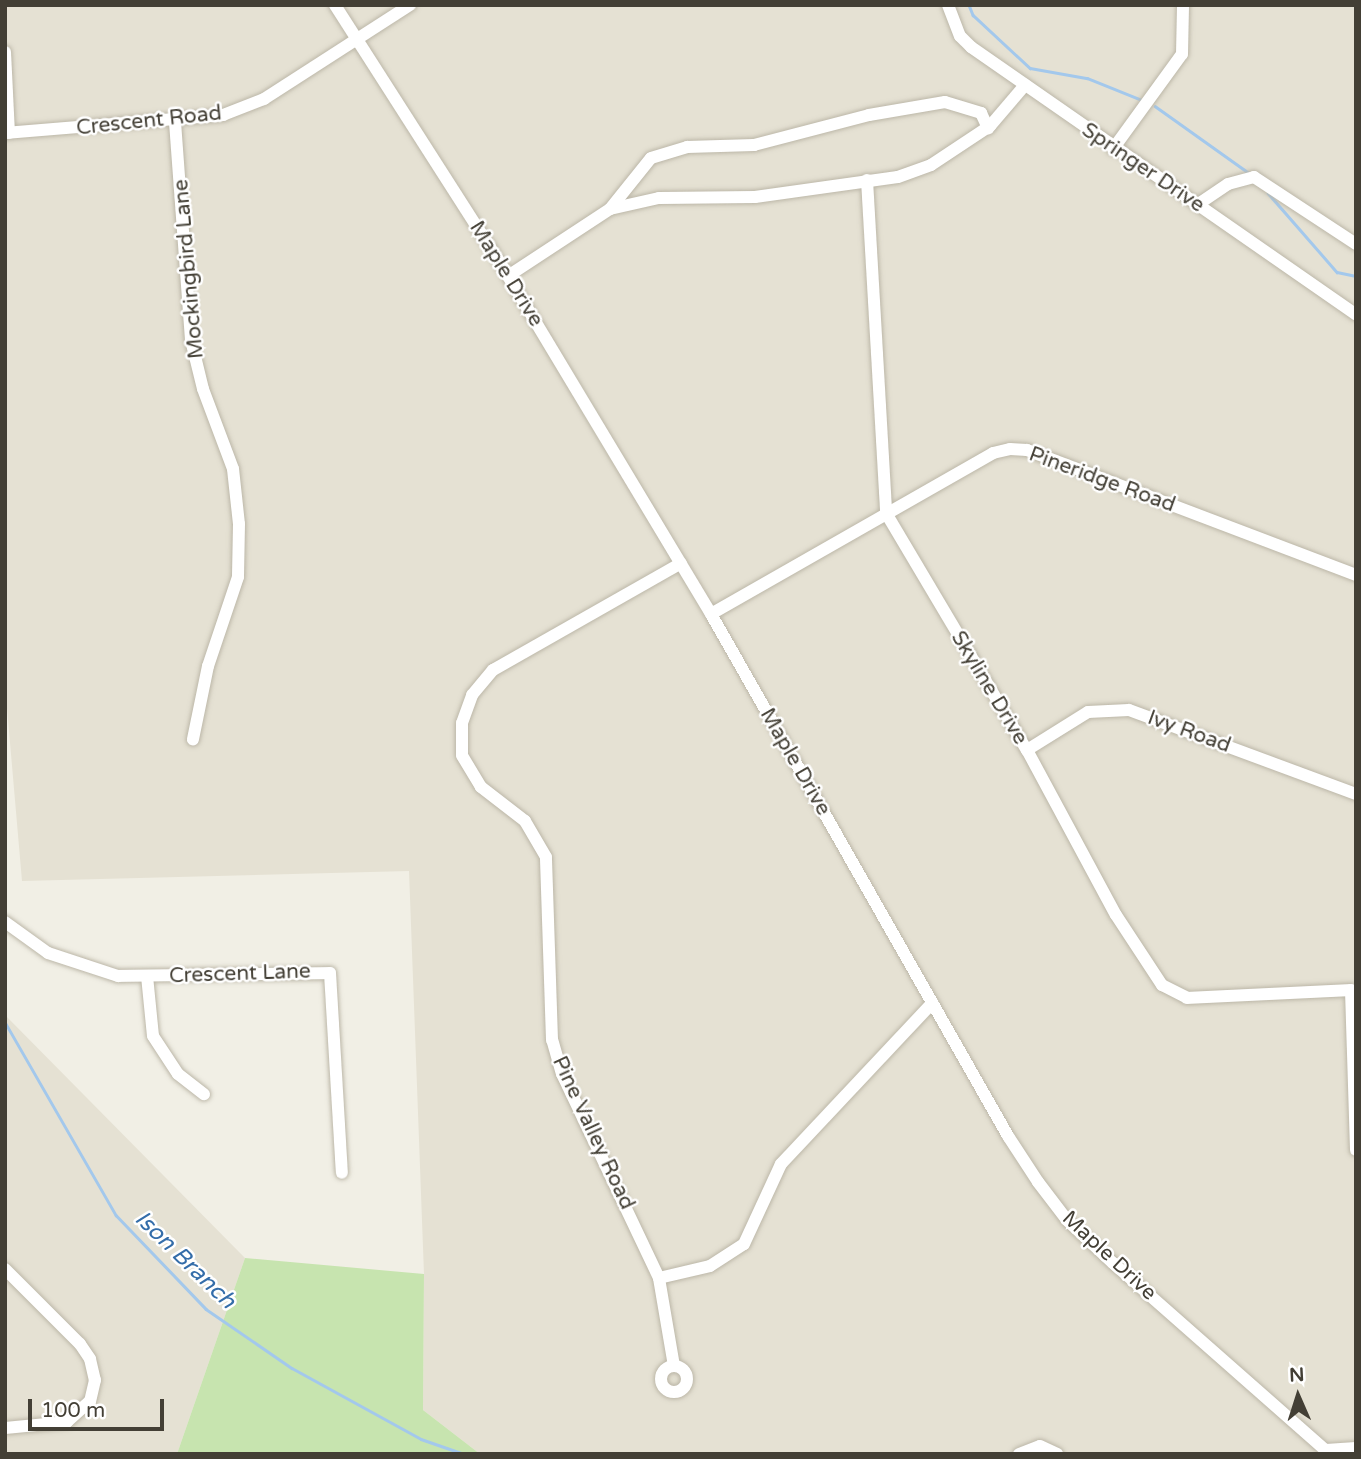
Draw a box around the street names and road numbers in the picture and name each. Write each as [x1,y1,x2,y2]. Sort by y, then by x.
street label: Crescent Road [75,101,223,141]
street label: Springer Drive [1077,118,1209,218]
street label: Mockingbird Lane [169,178,209,360]
street label: Maple Drive [464,217,548,331]
street label: Pineridge Road [1025,442,1179,518]
street label: Skyline Drive [945,627,1033,749]
street label: Maple Drive [754,704,836,820]
street label: Ivy Road [1144,705,1234,759]
street label: Crescent Lane [169,959,311,989]
street label: Pine Valley Road [546,1052,640,1214]
street label: Maple Drive [1057,1206,1161,1306]

